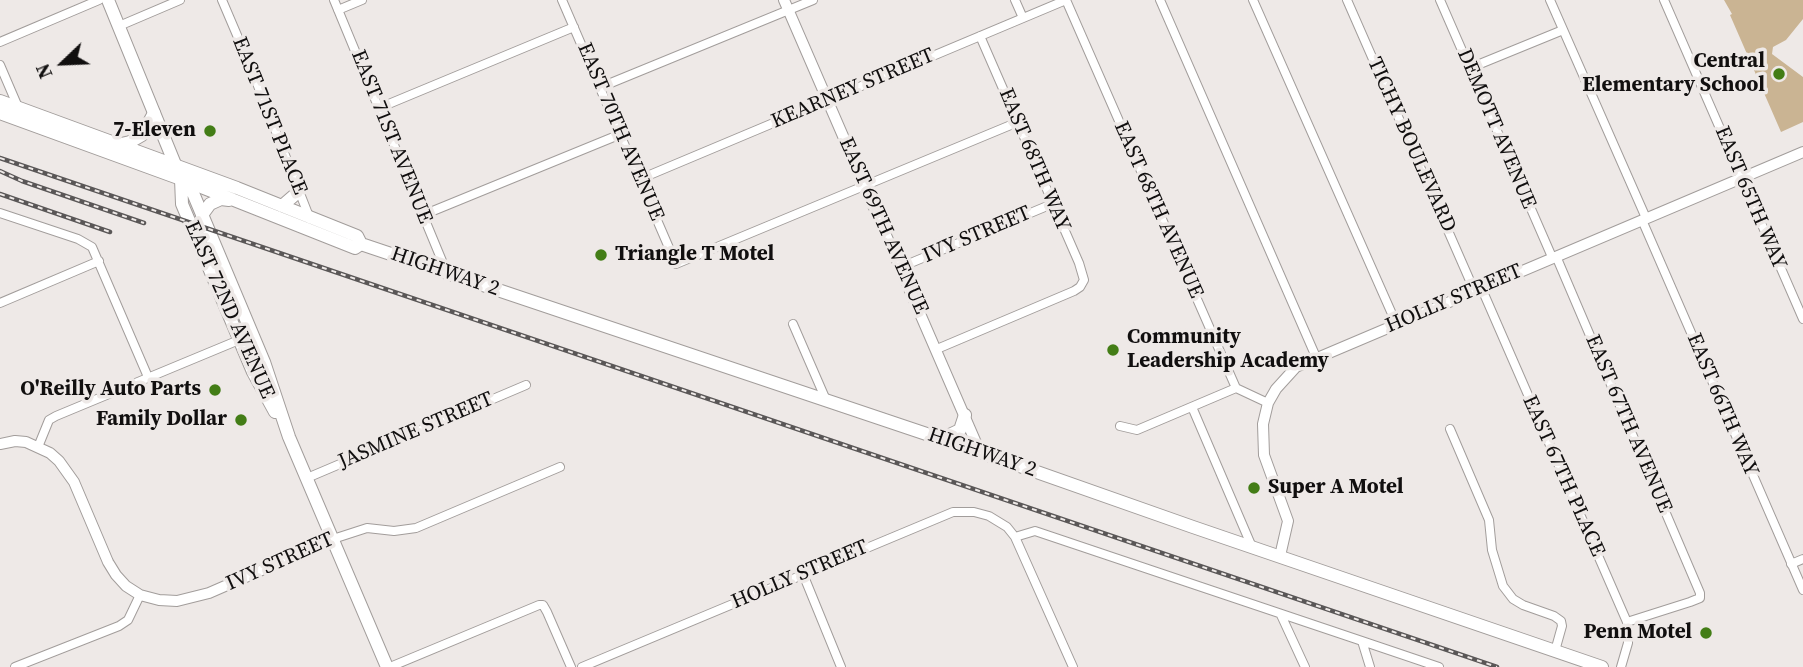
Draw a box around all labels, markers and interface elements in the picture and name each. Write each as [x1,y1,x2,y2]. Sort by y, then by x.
north arrow [28,28,98,98]
street label: EAST 71ST PLACE [226,34,312,198]
street label: EAST 70TH AVENUE [571,39,669,225]
street label: KEARNEY STREET [768,43,938,135]
street label: DEMOTT AVENUE [1451,45,1541,213]
street label: EAST 71ST AVENUE [345,47,437,227]
place label: Central Elementary School [1582,49,1765,99]
street label: TICHY BOULEVARD [1361,54,1461,236]
text: N [29,60,58,83]
marker: Central Elementary School [1771,66,1787,82]
street label: EAST 68TH WAY [992,85,1076,235]
place label: 7-Eleven [113,118,196,144]
street label: EAST 68TH AVENUE [1108,118,1208,302]
marker: 7-Eleven [202,123,218,139]
street label: EAST 65TH WAY [1708,123,1792,273]
street label: EAST 69TH AVENUE [833,134,933,318]
street label: IVY STREET [919,201,1035,269]
street label: EAST 72ND AVENUE [178,217,280,403]
street label: HIGHWAY 2 [387,242,503,302]
place label: Triangle T Motel [615,242,774,268]
marker: Triangle T Motel [593,247,609,263]
street label: HOLLY STREET [1382,259,1526,339]
place label: Community Leadership Academy [1127,325,1329,375]
street label: EAST 66TH WAY [1680,330,1764,480]
street label: EAST 67TH AVENUE [1579,331,1677,517]
marker: Community Leadership Academy [1105,342,1121,358]
place label: O'Reilly Auto Parts [20,377,201,403]
marker: O'Reilly Auto Parts [207,382,223,398]
street label: JASMINE STREET [335,387,497,475]
street label: EAST 67TH PLACE [1516,392,1610,560]
place label: Family Dollar [96,407,227,433]
marker: Family Dollar [233,412,249,428]
street label: HIGHWAY 2 [924,423,1040,483]
place label: Super A Motel [1268,475,1403,501]
marker: Super A Motel [1246,480,1262,496]
street label: IVY STREET [222,527,338,597]
street label: HOLLY STREET [728,535,872,615]
place label: Penn Motel [1583,620,1692,646]
marker: Penn Motel [1698,625,1714,641]

